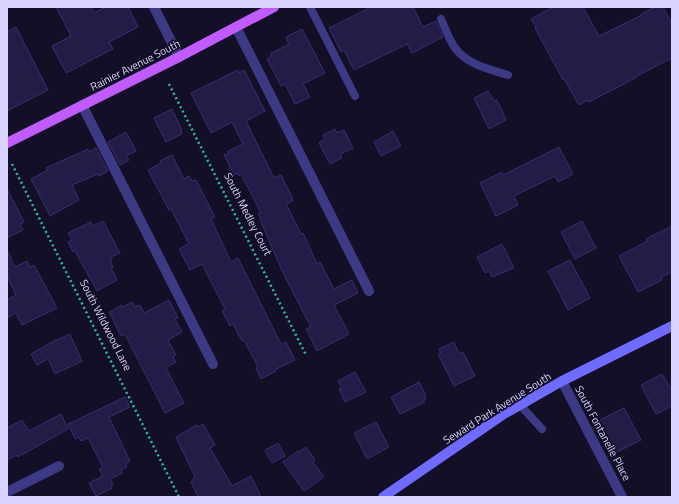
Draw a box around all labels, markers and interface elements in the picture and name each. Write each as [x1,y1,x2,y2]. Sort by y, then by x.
street label: Rainier Avenue South [87,35,183,95]
street label: South Medley Court [220,170,276,258]
street label: South Wildwood Lane [76,276,136,374]
street label: Seward Park Avenue South [440,368,554,448]
street label: South Fontanelle Place [571,383,635,484]

